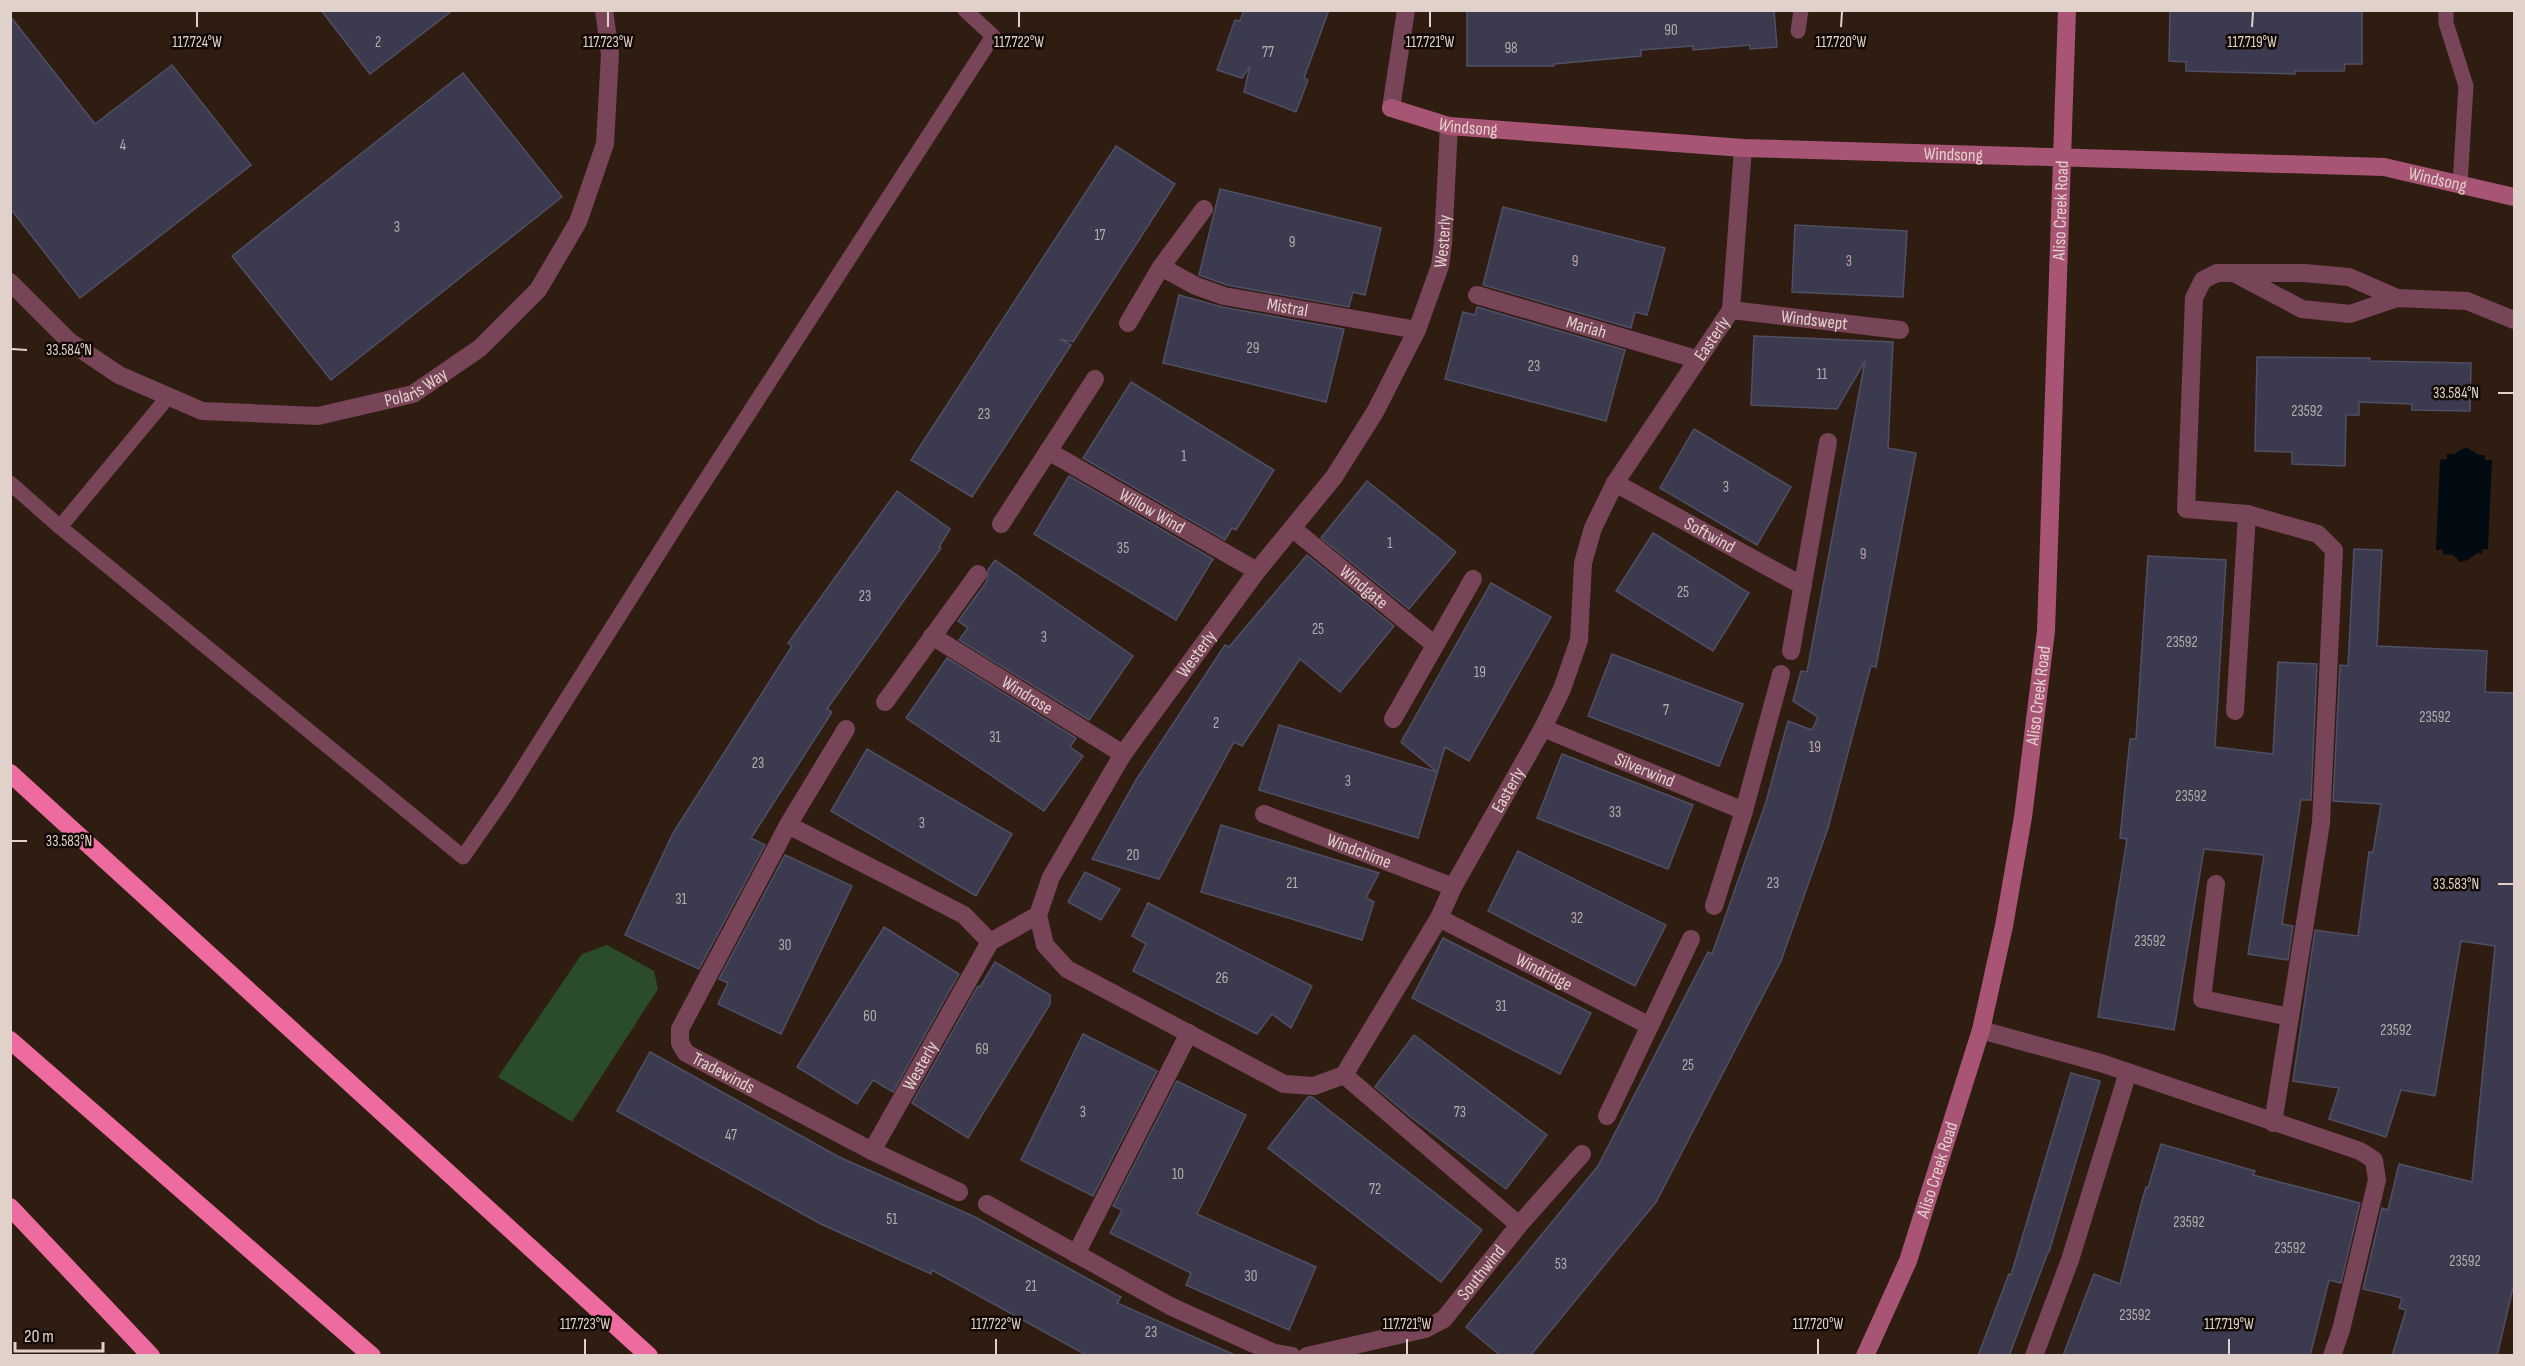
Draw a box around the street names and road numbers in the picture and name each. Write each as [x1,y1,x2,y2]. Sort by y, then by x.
street label: Windsong [1436,113,1498,141]
street label: Windsong [1923,143,1983,166]
street label: Aliso Creek Road [2049,160,2073,262]
street label: Windsong [2406,163,2469,197]
street label: Westerly [1430,214,1455,269]
street label: Mistral [1265,294,1309,322]
street label: Windswept [1780,306,1849,335]
street label: Mariah [1564,312,1609,343]
street label: Easterly [1690,313,1735,365]
street label: Polaris Way [382,364,452,411]
street label: Willow Wind [1115,484,1188,538]
street label: Softwind [1681,513,1738,558]
street label: Windgate [1335,561,1392,613]
street label: Westerly [1173,626,1221,682]
street label: Aliso Creek Road [2022,645,2055,747]
street label: Windrose [998,672,1057,719]
street label: Silverwind [1612,749,1677,792]
street label: Easterly [1487,764,1530,817]
street label: Windchime [1324,829,1394,873]
street label: Windridge [1512,949,1576,995]
street label: Westerly [898,1038,943,1094]
street label: Tradewinds [688,1048,758,1098]
street label: Aliso Creek Road [1912,1119,1962,1222]
street label: Southwind [1453,1241,1510,1305]

